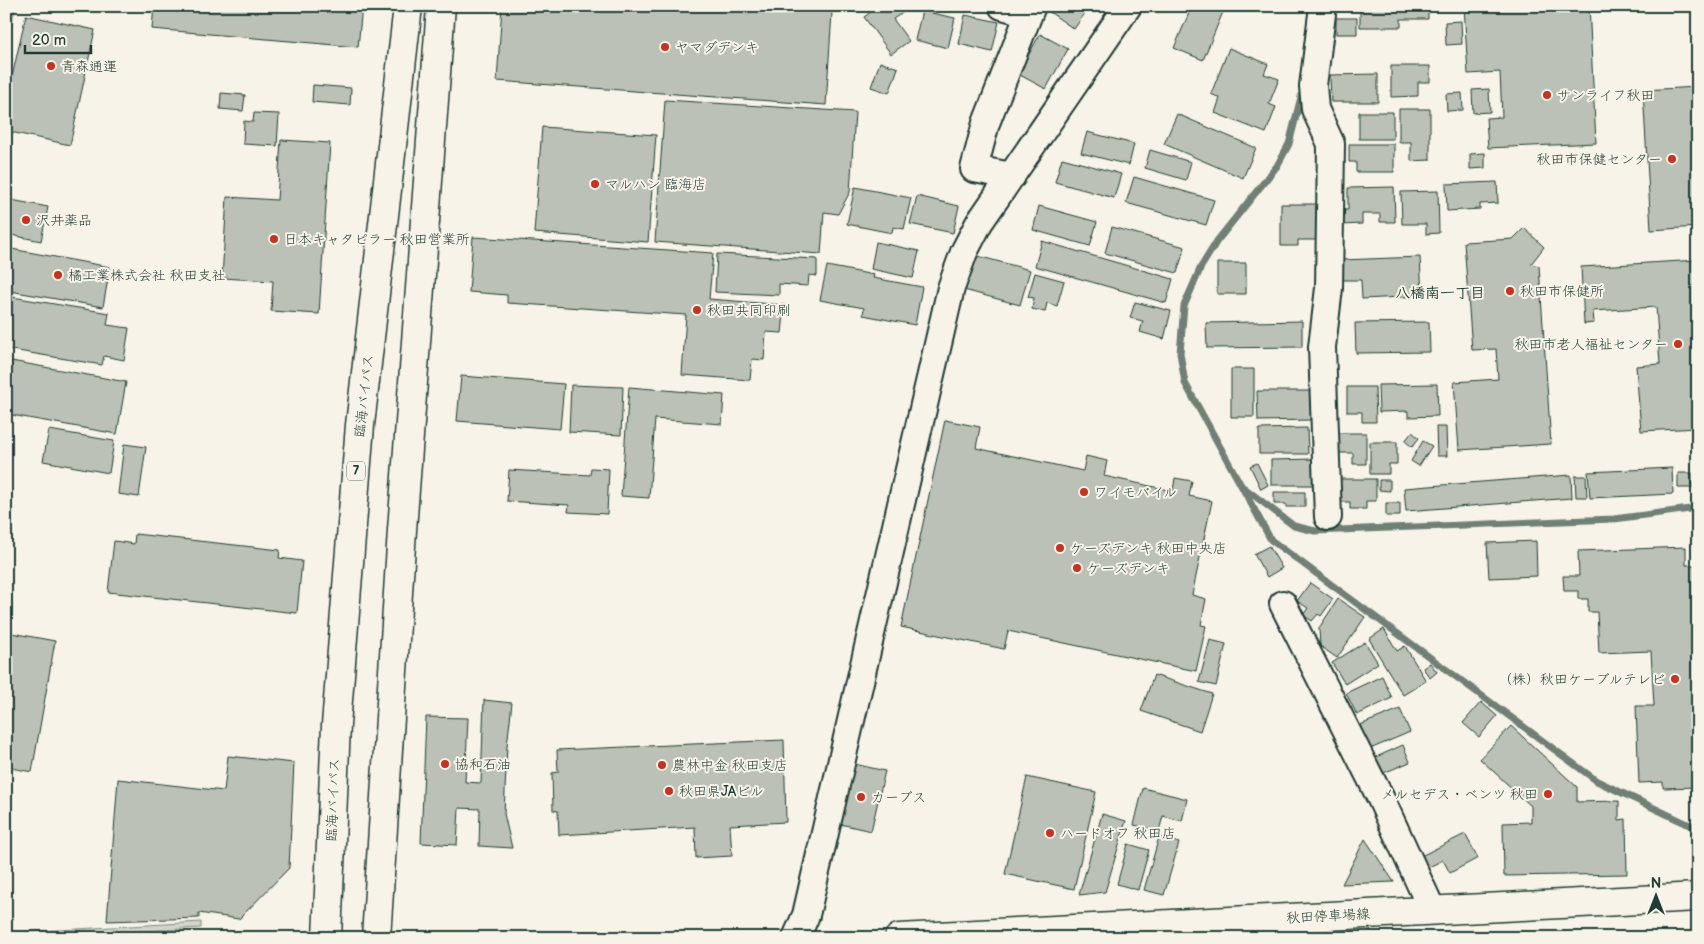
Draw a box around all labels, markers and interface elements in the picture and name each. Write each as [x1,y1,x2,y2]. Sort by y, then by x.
scale bar [25,22,91,54]
text: 20 m [32,31,66,50]
place label: ヤマダデンキ [675,39,759,56]
marker: ヤマダデンキ [659,41,671,53]
place label: 青森通運 [61,58,117,75]
marker: 青森通運 [45,60,57,72]
place label: サンライフ秋田 [1557,87,1654,104]
marker: サンライフ秋田 [1541,89,1553,101]
place label: 秋田市保健センター [1537,151,1662,168]
marker: 秋田市保健センター [1666,153,1678,165]
place label: マルハン 臨海店 [605,176,706,193]
marker: マルハン 臨海店 [589,178,601,190]
place label: 沢井薬品 [36,212,92,229]
marker: 沢井薬品 [20,214,32,226]
place label: 日本キャタピラー 秋田営業所 [284,231,470,248]
marker: 日本キャタピラー 秋田営業所 [268,233,280,245]
place label: 橘工業株式会社 秋田支社 [68,267,226,284]
marker: 橘工業株式会社 秋田支社 [52,269,64,281]
place label: 秋田市保健所 [1520,283,1604,300]
district label: 八橋南一丁目 [1395,284,1485,303]
marker: 秋田市保健所 [1504,285,1516,297]
place label: 秋田共同印刷 [707,302,791,319]
marker: 秋田共同印刷 [691,304,703,316]
place label: 秋田市老人福祉センター [1515,336,1668,353]
marker: 秋田市老人福祉センター [1672,338,1684,350]
street label: 臨海バイパス [351,353,377,439]
road number: 7 [347,462,365,481]
place label: ワイモバイル [1094,484,1177,501]
marker: ワイモバイル [1078,486,1090,498]
place label: ケーズデンキ 秋田中央店 [1070,540,1227,557]
marker: ケーズデンキ 秋田中央店 [1054,542,1066,554]
place label: ケーズデンキ [1087,560,1170,577]
marker: ケーズデンキ [1071,562,1083,574]
place label: （株）秋田ケーブルテレビ [1498,671,1665,688]
marker: （株）秋田ケーブルテレビ [1669,673,1681,685]
place label: 協和石油 [455,756,511,773]
place label: 農林中金 秋田支店 [672,757,788,774]
street label: 臨海バイパス [323,758,343,842]
marker: 協和石油 [439,758,451,770]
marker: 農林中金 秋田支店 [656,759,668,771]
place label: 秋田県JAビル [679,783,764,800]
marker: 秋田県JAビル [663,785,675,797]
place label: メルセデス・ベンツ 秋田 [1381,786,1538,803]
marker: メルセデス・ベンツ 秋田 [1542,788,1554,800]
place label: カーブス [871,789,926,806]
marker: カーブス [855,791,867,803]
place label: ハードオフ 秋田店 [1060,825,1176,842]
marker: ハードオフ 秋田店 [1044,827,1056,839]
north arrow [1632,872,1682,922]
text: N [1651,875,1661,892]
street label: 秋田停車場線 [1286,905,1370,927]

